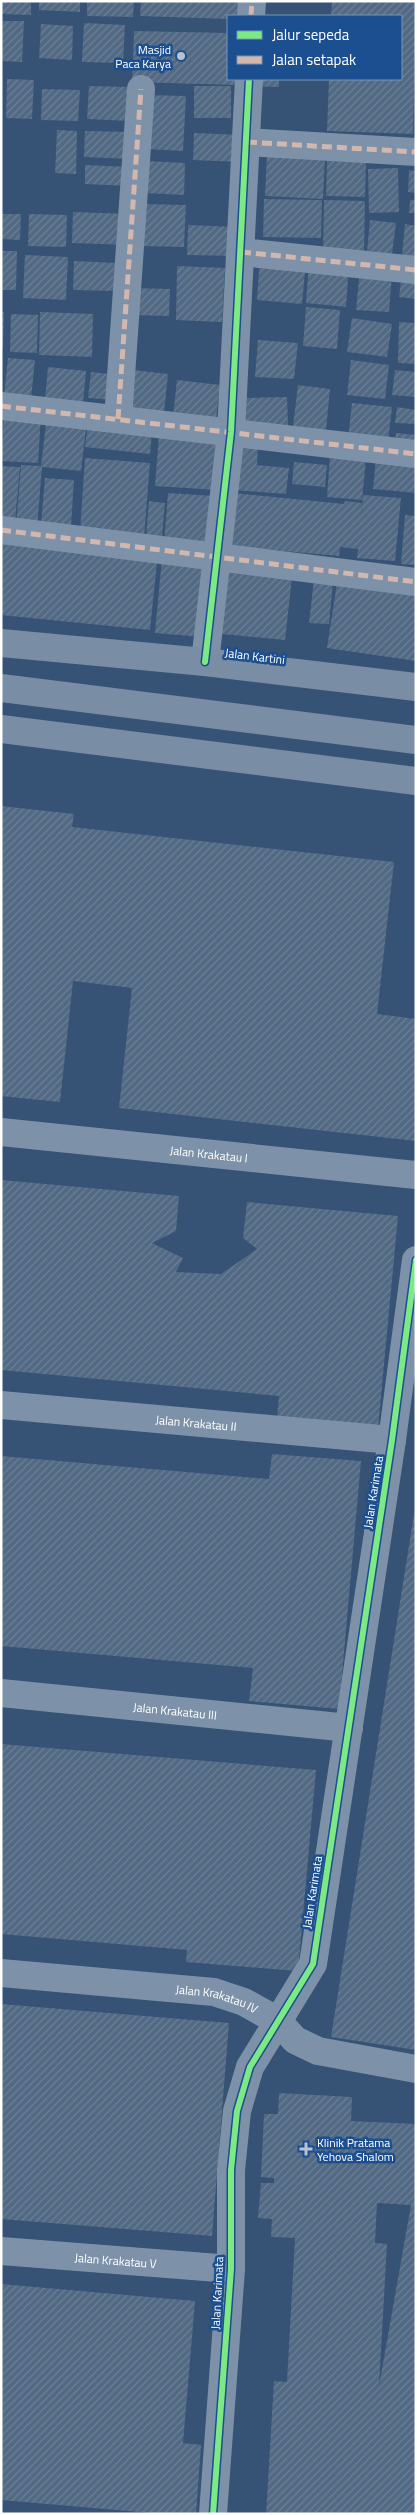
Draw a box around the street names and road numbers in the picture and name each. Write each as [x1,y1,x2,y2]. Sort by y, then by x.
street label: Jalan Kartini [224,643,286,669]
street label: Jalan Krakatau I [169,1140,249,1167]
street label: Jalan Krakatau II [155,1409,238,1436]
street label: Jalan Karimata [358,1454,388,1530]
street label: Jalan Krakatau III [132,1697,218,1724]
street label: Jalan Karimata [297,1854,327,1930]
street label: Jalan Krakatau IV [175,1979,262,2018]
street label: Jalan Krakatau V [74,2247,157,2273]
street label: Jalan Karimata [206,2256,228,2330]

